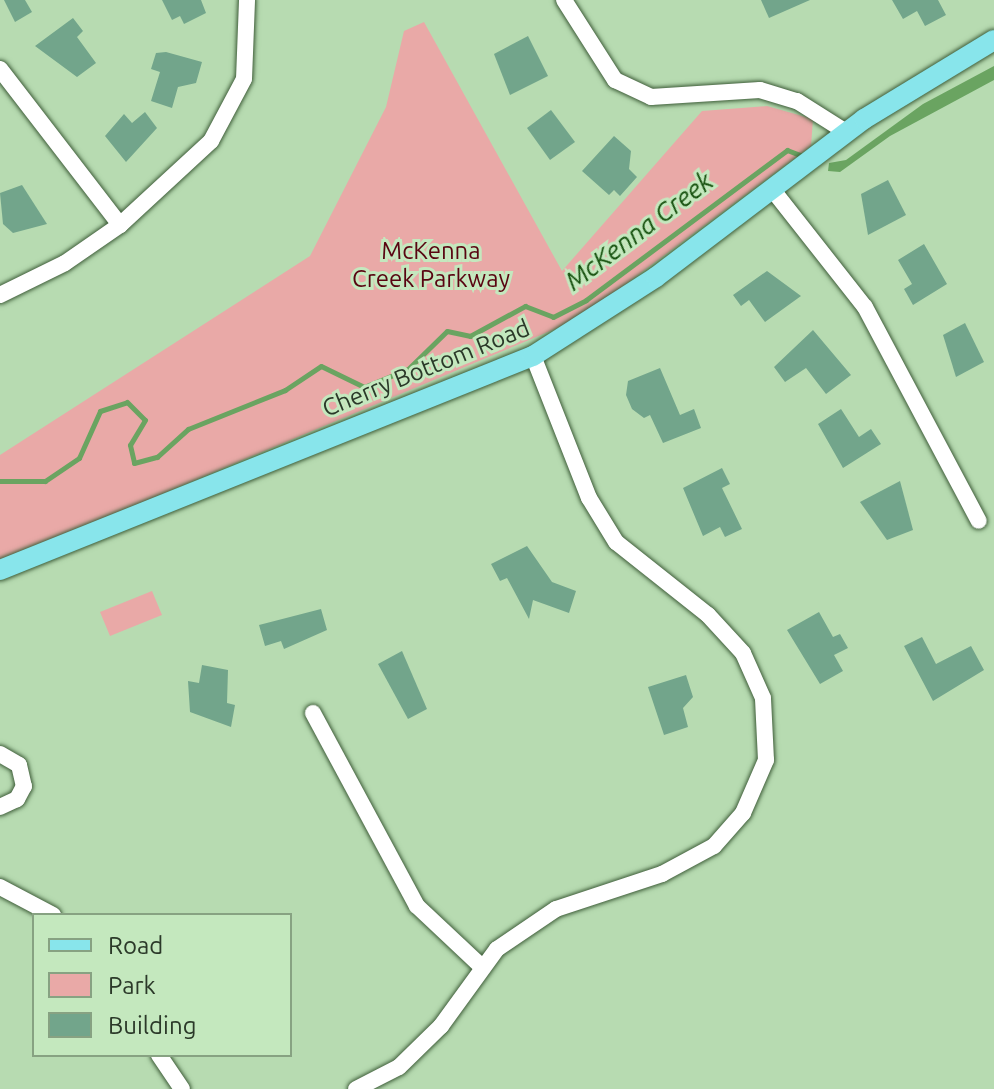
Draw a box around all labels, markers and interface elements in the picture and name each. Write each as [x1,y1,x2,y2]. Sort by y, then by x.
water label: McKenna Creek [559,165,719,297]
park label: McKenna Creek Parkway [352,237,510,293]
street label: Cherry Bottom Road [318,313,534,423]
legend [32,913,292,1057]
text: Road [108,932,163,959]
text: Park [108,972,156,999]
text: Building [108,1012,196,1039]

